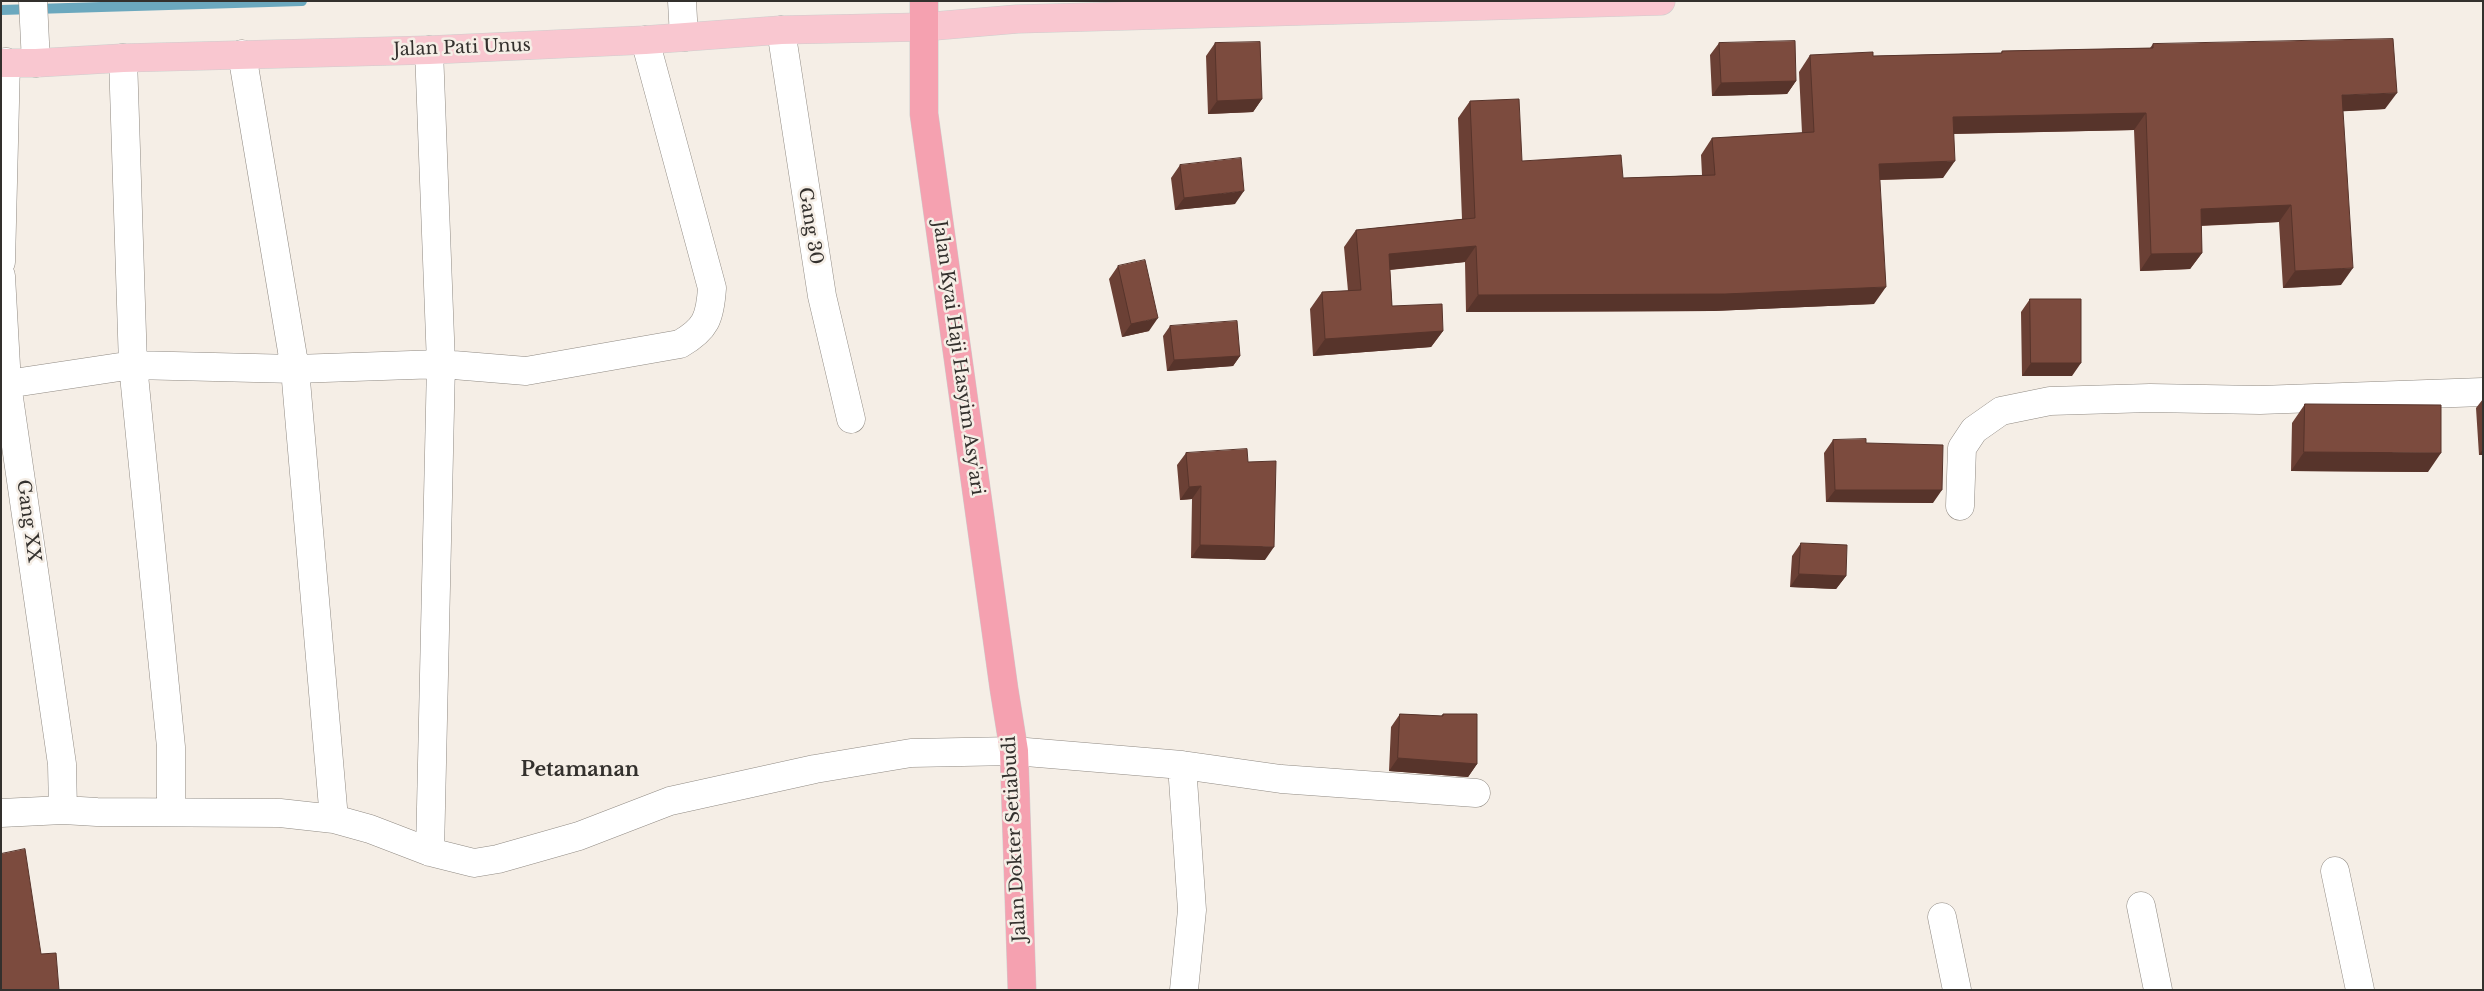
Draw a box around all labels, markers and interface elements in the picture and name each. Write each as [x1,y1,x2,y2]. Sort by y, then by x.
street label: Jalan Pati Unus [393,35,531,61]
street label: Gang 30 [793,186,827,266]
street label: Jalan Kyai Haji Hasyim Asy'ari [928,219,988,497]
street label: Gang XX [11,478,45,564]
street label: Jalan Dokter Setiabudi [999,735,1031,943]
district label: Petamanan [521,758,639,782]

